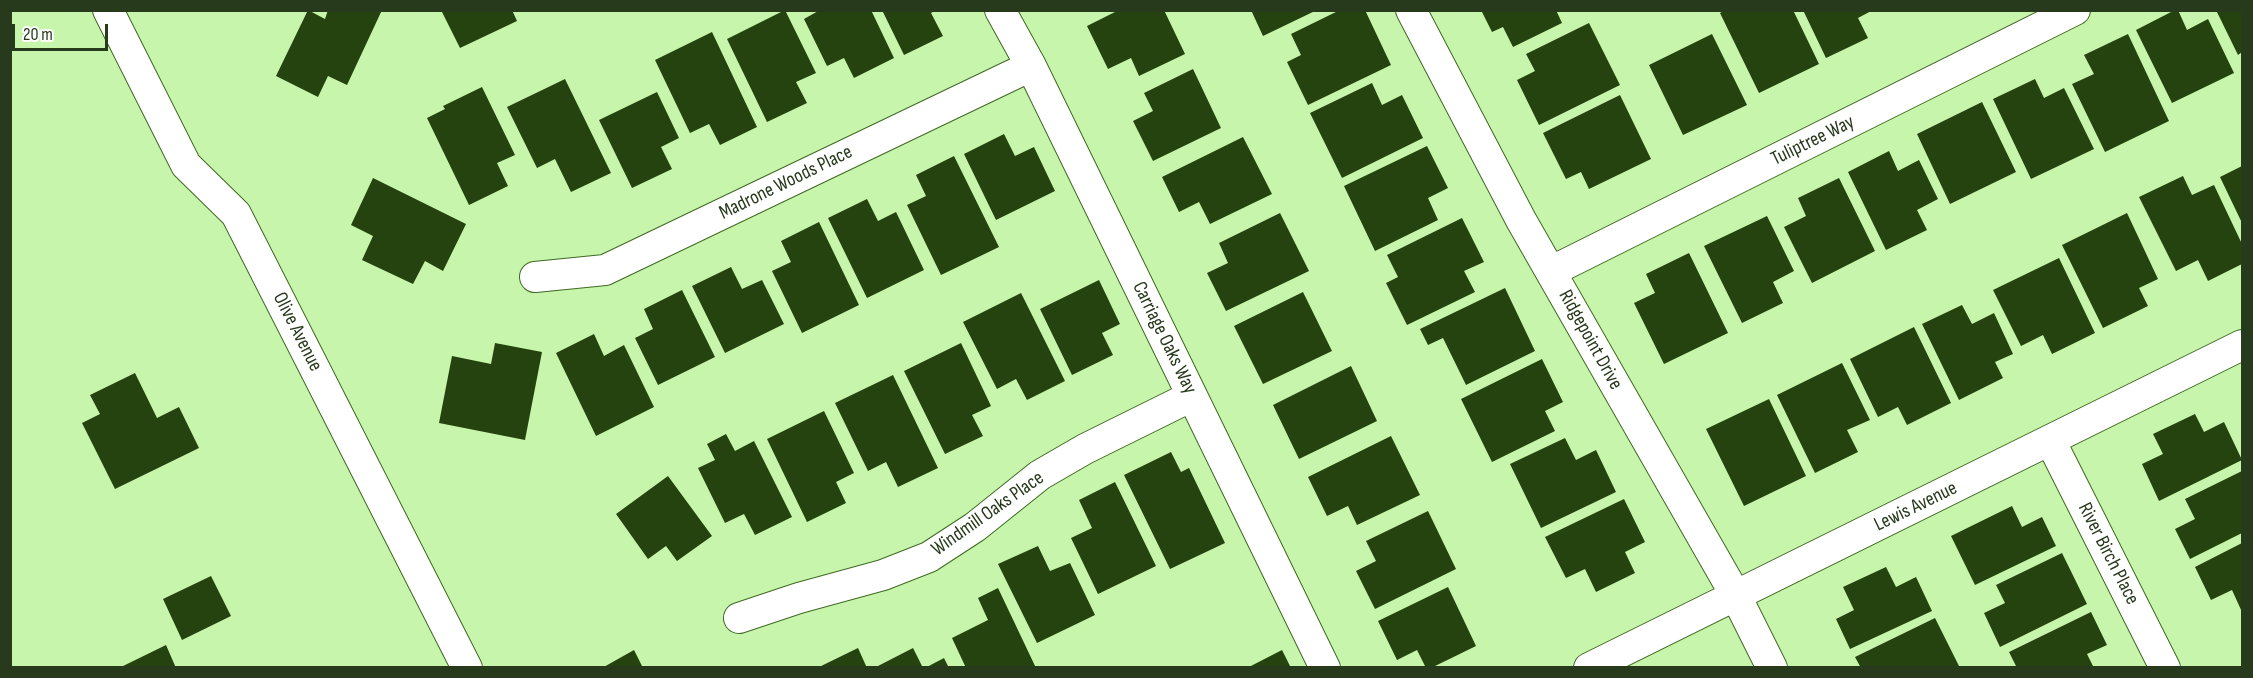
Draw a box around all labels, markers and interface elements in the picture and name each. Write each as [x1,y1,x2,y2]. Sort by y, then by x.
scale bar [15,12,111,50]
text: 20 m [23,24,53,45]
street label: Tuliptree Way [1767,111,1859,171]
street label: Madrone Woods Place [715,140,857,226]
street label: Carriage Oaks Way [1126,278,1202,398]
street label: Ridgepoint Drive [1553,286,1627,394]
street label: Olive Avenue [267,288,327,376]
street label: Windmill Oaks Place [927,466,1049,562]
street label: Lewis Avenue [1871,477,1961,537]
street label: River Birch Place [2072,499,2144,609]

